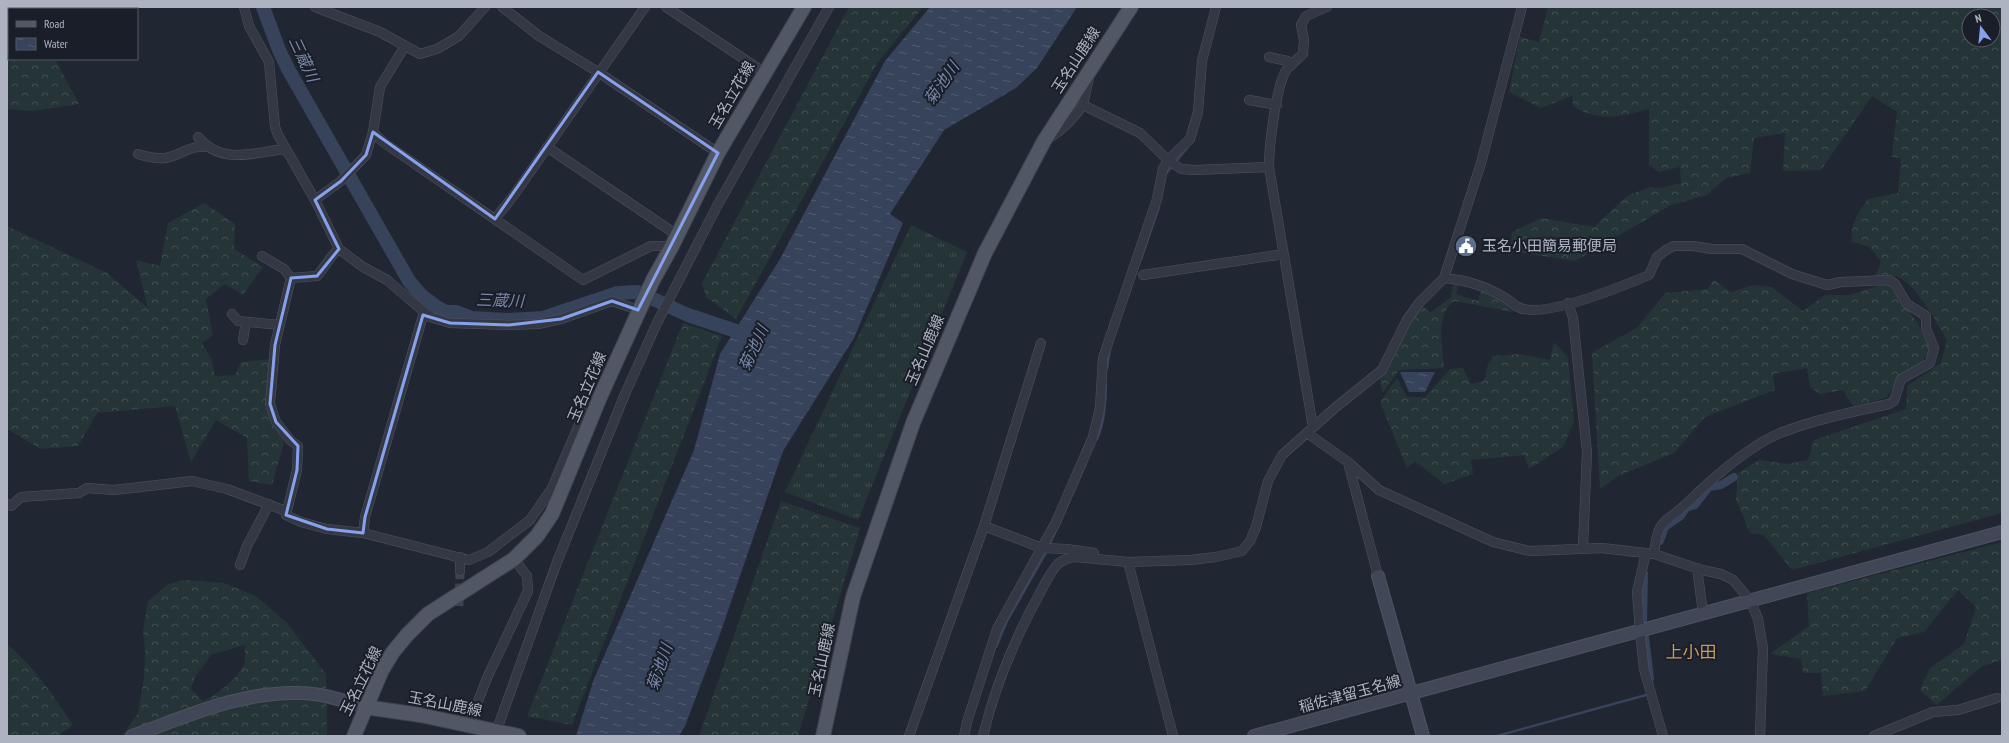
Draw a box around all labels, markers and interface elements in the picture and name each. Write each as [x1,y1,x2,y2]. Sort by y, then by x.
legend [8,8,138,60]
north arrow [1961,8,2001,48]
text: N [1973,11,1983,26]
text: Road [44,16,64,31]
street label: 玉名山鹿線 [1047,23,1104,96]
water label: 三蔵川 [285,33,324,87]
text: Water [44,36,69,51]
water label: 菊池川 [919,56,964,108]
street label: 玉名立花線 [705,58,759,132]
public building icon: 玉名小田簡易郵便局 [1453,233,1479,259]
place label: 玉名小田簡易郵便局 [1482,236,1617,255]
water label: 三蔵川 [476,289,526,311]
street label: 玉名山鹿線 [901,312,948,388]
water label: 菊池川 [734,320,773,374]
street label: 玉名立花線 [563,349,610,425]
street label: 玉名山鹿線 [804,621,839,699]
water label: 菊池川 [642,639,677,693]
district label: 上小田 [1666,641,1717,663]
street label: 玉名立花線 [336,643,386,719]
street label: 稲佐津留玉名線 [1297,671,1403,716]
street label: 玉名山鹿線 [406,687,484,720]

